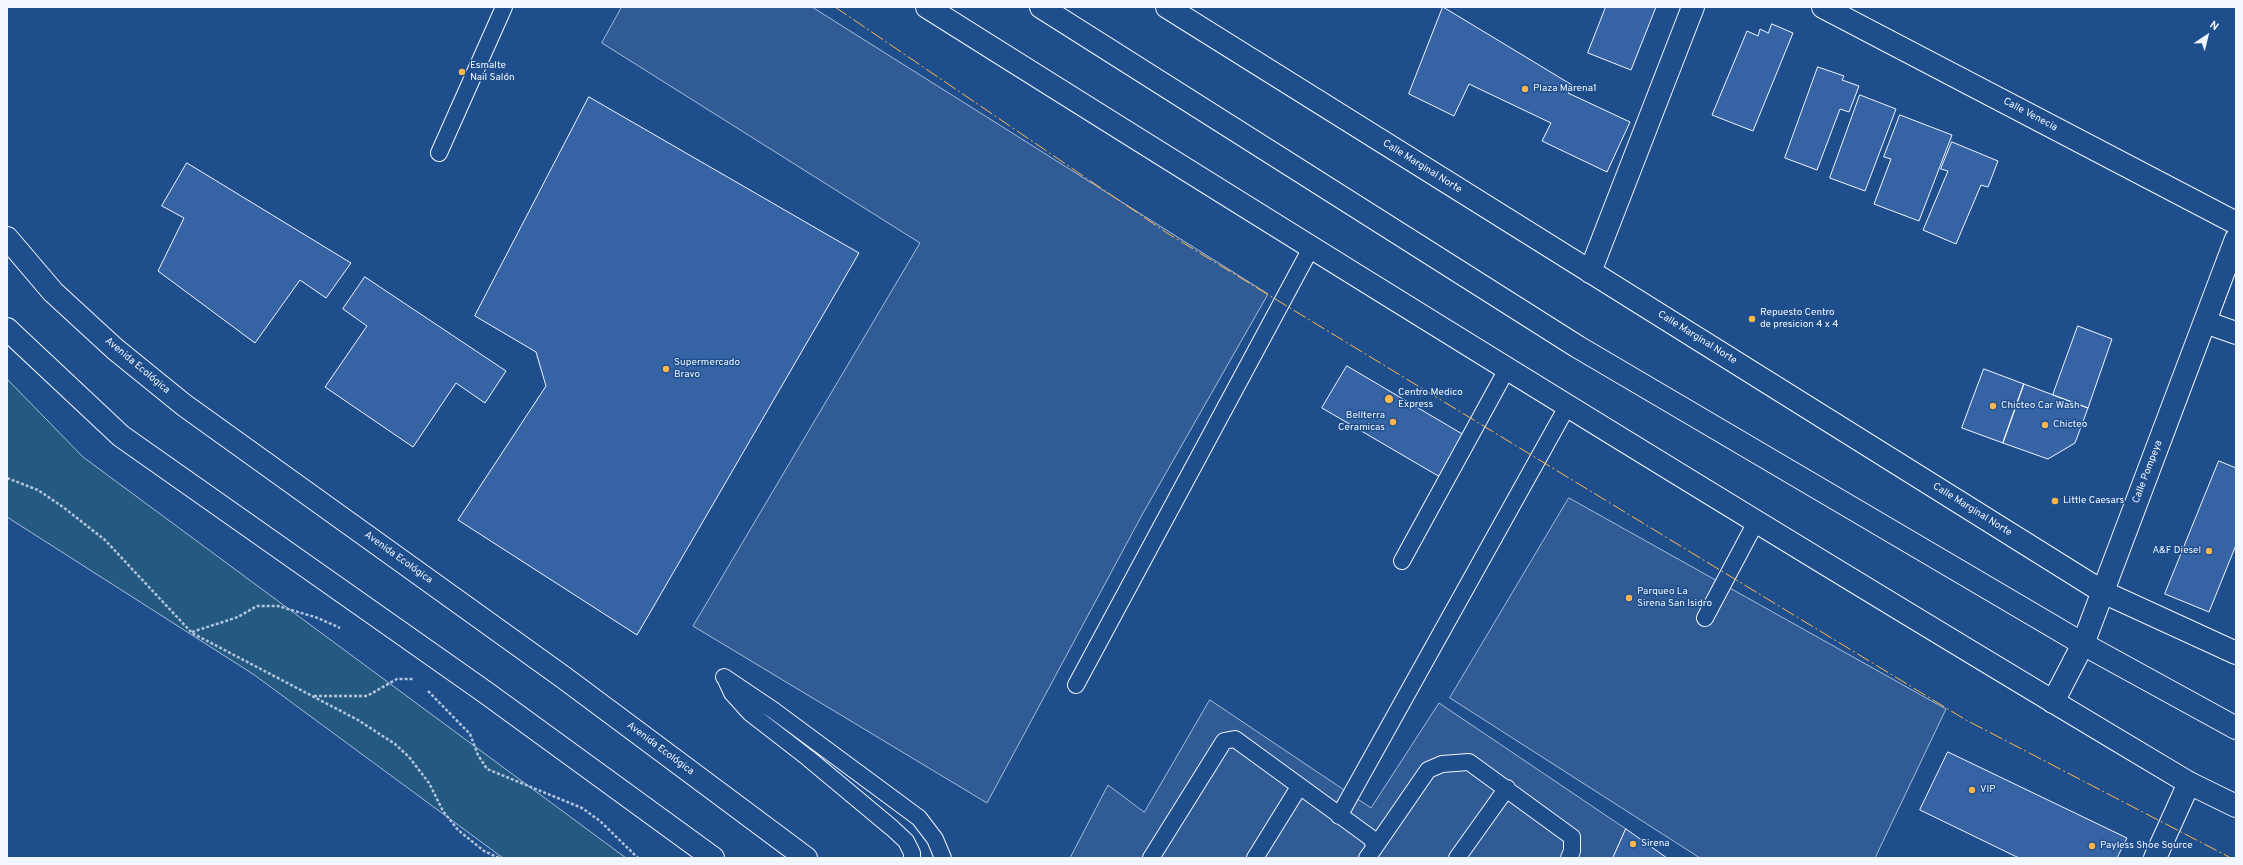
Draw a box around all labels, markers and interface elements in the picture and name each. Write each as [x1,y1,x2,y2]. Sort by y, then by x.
north arrow [2187,16,2227,56]
text: N [2207,18,2221,34]
place label: Esmalte Nail Salón [470,60,515,84]
marker: Esmalte Nail Salón [457,67,467,77]
place label: Plaza Marena1 [1533,83,1597,95]
marker: Plaza Marena1 [1520,84,1530,94]
street label: Calle Venecia [2001,96,2059,134]
street label: Calle Marginal Norte [1380,138,1464,196]
place label: Repuesto Centro de presicion 4 x 4 [1760,307,1838,330]
street label: Calle Marginal Norte [1655,309,1739,367]
marker: Repuesto Centro de presicion 4 x 4 [1747,314,1757,324]
street label: Avenida Ecológica [102,335,172,397]
place label: Supermercado Bravo [674,357,740,380]
marker: Supermercado Bravo [661,364,671,374]
place label: Centro Medico Express [1398,387,1463,410]
marker: Centro Medico Express [1383,393,1395,405]
place label: Chicteo Car Wash [2001,400,2080,412]
marker: Chicteo Car Wash [1988,401,1998,411]
place label: Bellterra Ceramicas [1338,410,1385,434]
marker: Bellterra Ceramicas [1388,417,1398,427]
place label: Chicteo [2053,419,2087,431]
marker: Chicteo [2040,420,2050,430]
street label: Calle Pompeya [2130,439,2166,505]
street label: Calle Marginal Norte [1930,481,2014,539]
place label: Little Caesars [2063,495,2124,507]
marker: Little Caesars [2050,496,2060,506]
street label: Avenida Ecológica [362,529,434,587]
place label: A&F Diesel [2152,545,2201,557]
marker: A&F Diesel [2204,546,2214,556]
place label: Parqueo La Sirena San Isidro [1637,586,1712,610]
marker: Parqueo La Sirena San Isidro [1624,593,1634,603]
street label: Avenida Ecológica [624,720,696,778]
place label: VIP [1980,784,1996,796]
marker: VIP [1967,785,1977,795]
place label: Sirena [1641,838,1670,850]
marker: Sirena [1628,839,1638,849]
place label: Payless Shoe Source [2100,840,2193,852]
marker: Payless Shoe Source [2087,841,2097,851]

